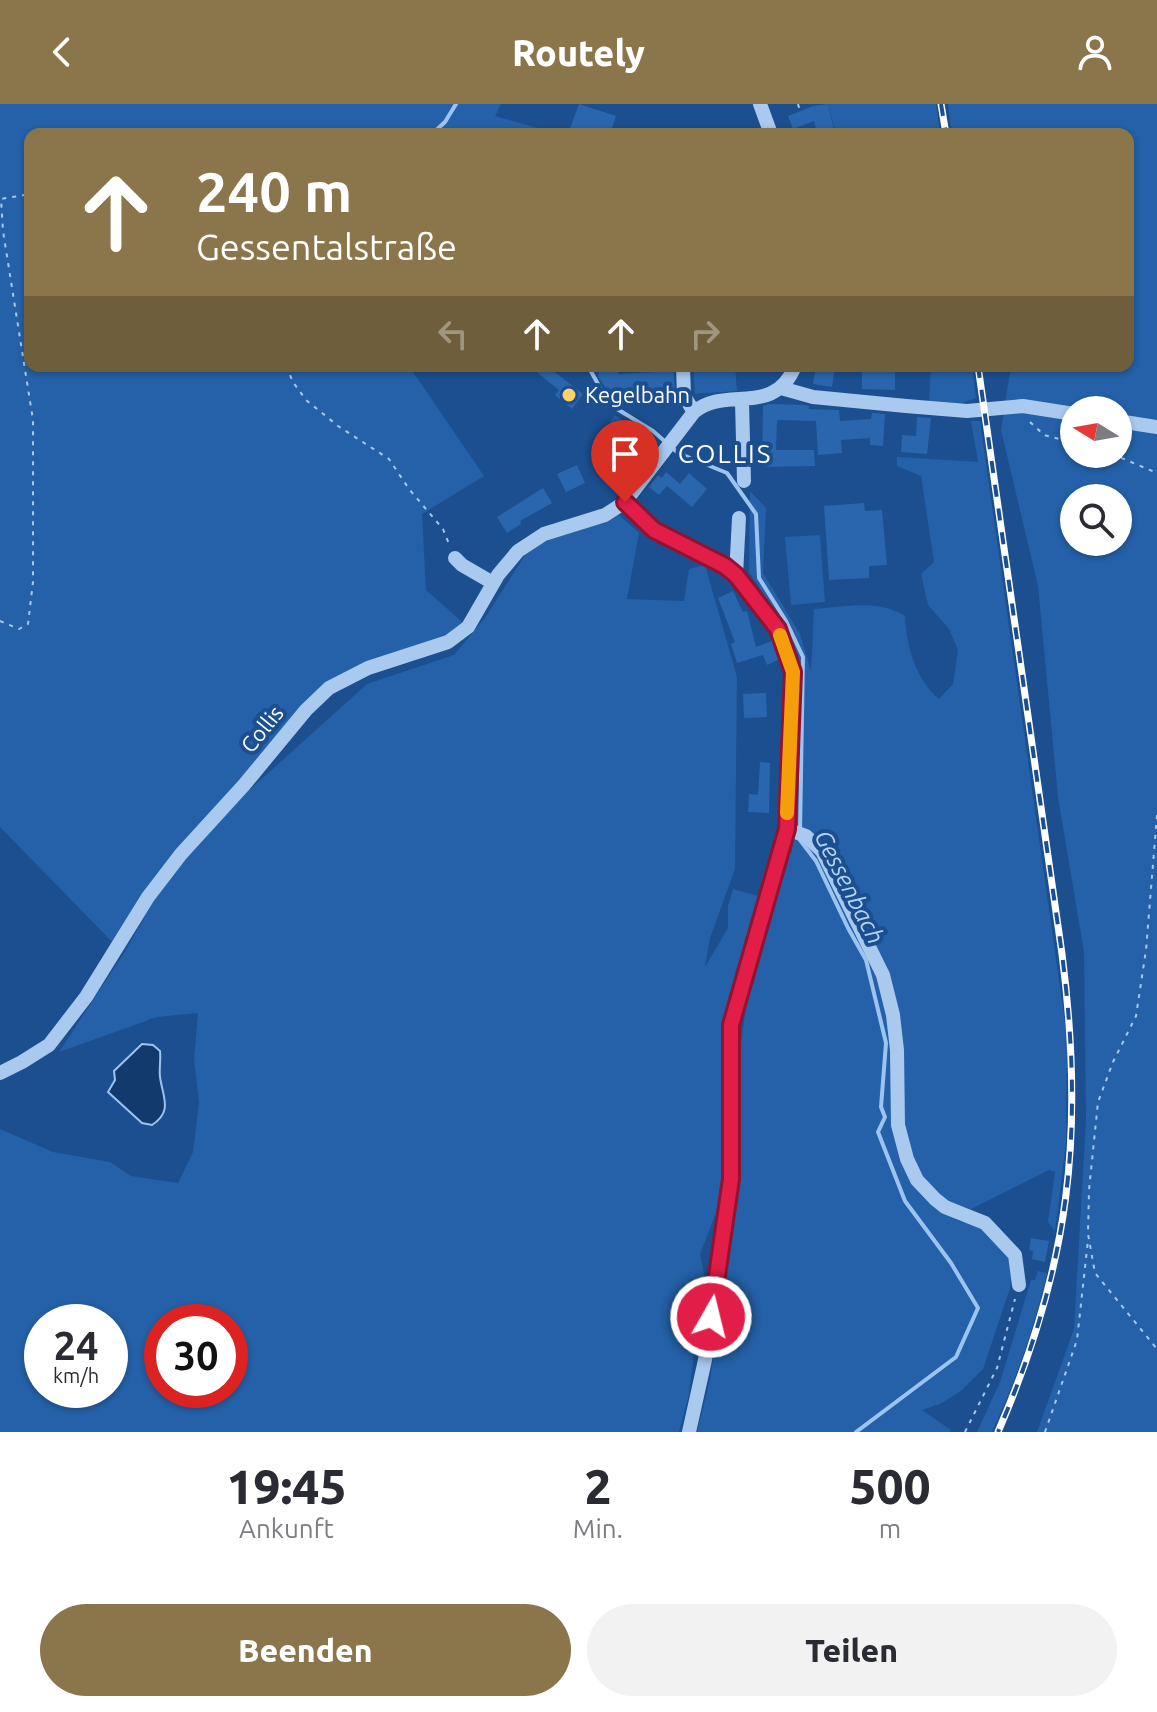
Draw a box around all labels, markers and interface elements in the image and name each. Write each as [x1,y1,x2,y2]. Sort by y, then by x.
icon: back [40,30,84,74]
icon: person [1073,30,1117,74]
text: Routely [512,32,645,73]
icon: ahead [64,160,168,264]
text: 240 m [196,160,352,223]
text: Gessentalstraße [196,226,457,267]
icon: left [431,312,475,356]
icon: ahead [515,312,559,356]
icon: ahead [599,312,643,356]
icon: right [683,312,727,356]
place label: Kegelbahn [585,382,690,407]
marker: Kegelbahn [560,386,578,404]
north arrow [1060,396,1132,468]
map controls [1060,396,1132,556]
pin [591,420,659,502]
icon: arrive [603,432,647,476]
district label: COLLIS [678,439,772,468]
button: search [1060,484,1132,556]
street label: Collis [235,700,288,757]
water label: Gessenbach [809,825,890,948]
position arrow [669,1275,753,1359]
speed limit sign: 30 [144,1304,248,1408]
text: 24 [53,1323,99,1368]
text: km/h [53,1364,99,1387]
text: 19:45 [226,1459,346,1513]
text: 2 [584,1459,611,1513]
text: 500 [849,1459,931,1513]
text: Ankunft [239,1514,334,1543]
text: Min. [573,1514,623,1543]
text: m [879,1514,901,1543]
button: Beenden [40,1604,571,1696]
button: Teilen [587,1604,1117,1696]

